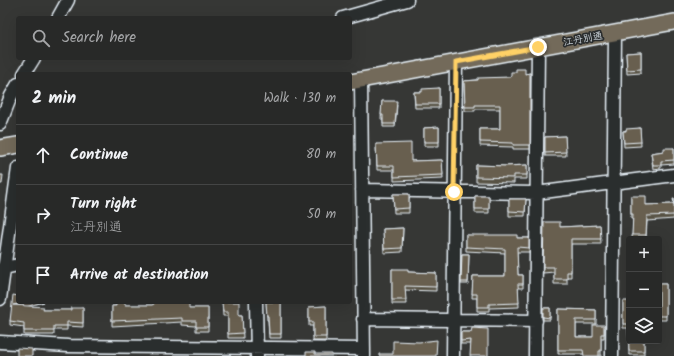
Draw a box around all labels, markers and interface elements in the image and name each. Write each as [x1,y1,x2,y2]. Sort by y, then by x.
search box [16,16,352,60]
text: Search here [62,26,136,50]
icon: search [30,27,52,49]
street label: 江丹別通 [562,28,604,50]
route end [529,38,547,56]
text: 2 min [32,85,76,112]
text: Walk · 130 m [263,88,336,109]
text: Continue [70,143,128,167]
icon: ahead [32,144,54,166]
text: 80 m [306,144,336,165]
route start [445,183,463,201]
text: Turn right [70,192,137,216]
icon: right [32,204,54,226]
text: 50 m [307,204,336,225]
text: 江丹別通 [70,217,122,238]
map controls [626,236,662,344]
button: + [626,236,662,272]
text: Arrive at destination [70,263,209,287]
icon: arrive [32,264,54,286]
button: − [626,272,662,308]
button: layers [626,308,662,344]

